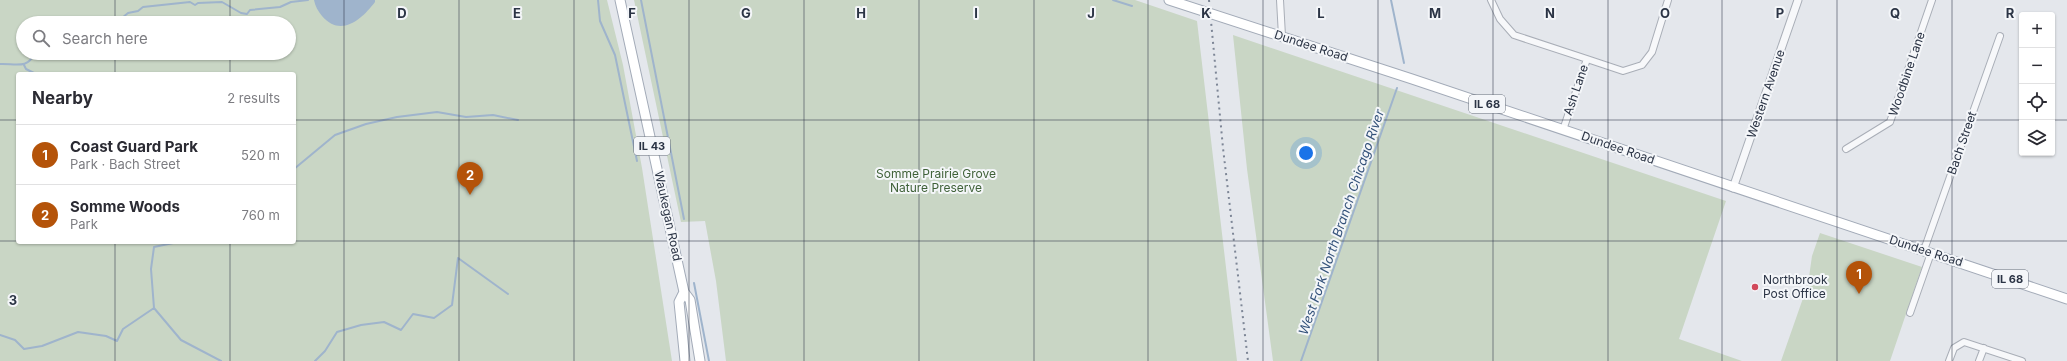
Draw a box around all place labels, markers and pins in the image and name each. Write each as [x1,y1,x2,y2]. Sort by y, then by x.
pin: 2 [457,162,483,195]
pin: 1 [1846,261,1872,294]
place label: Northbrook Post Office [1763,272,1828,301]
marker: Northbrook Post Office [1750,282,1760,292]

